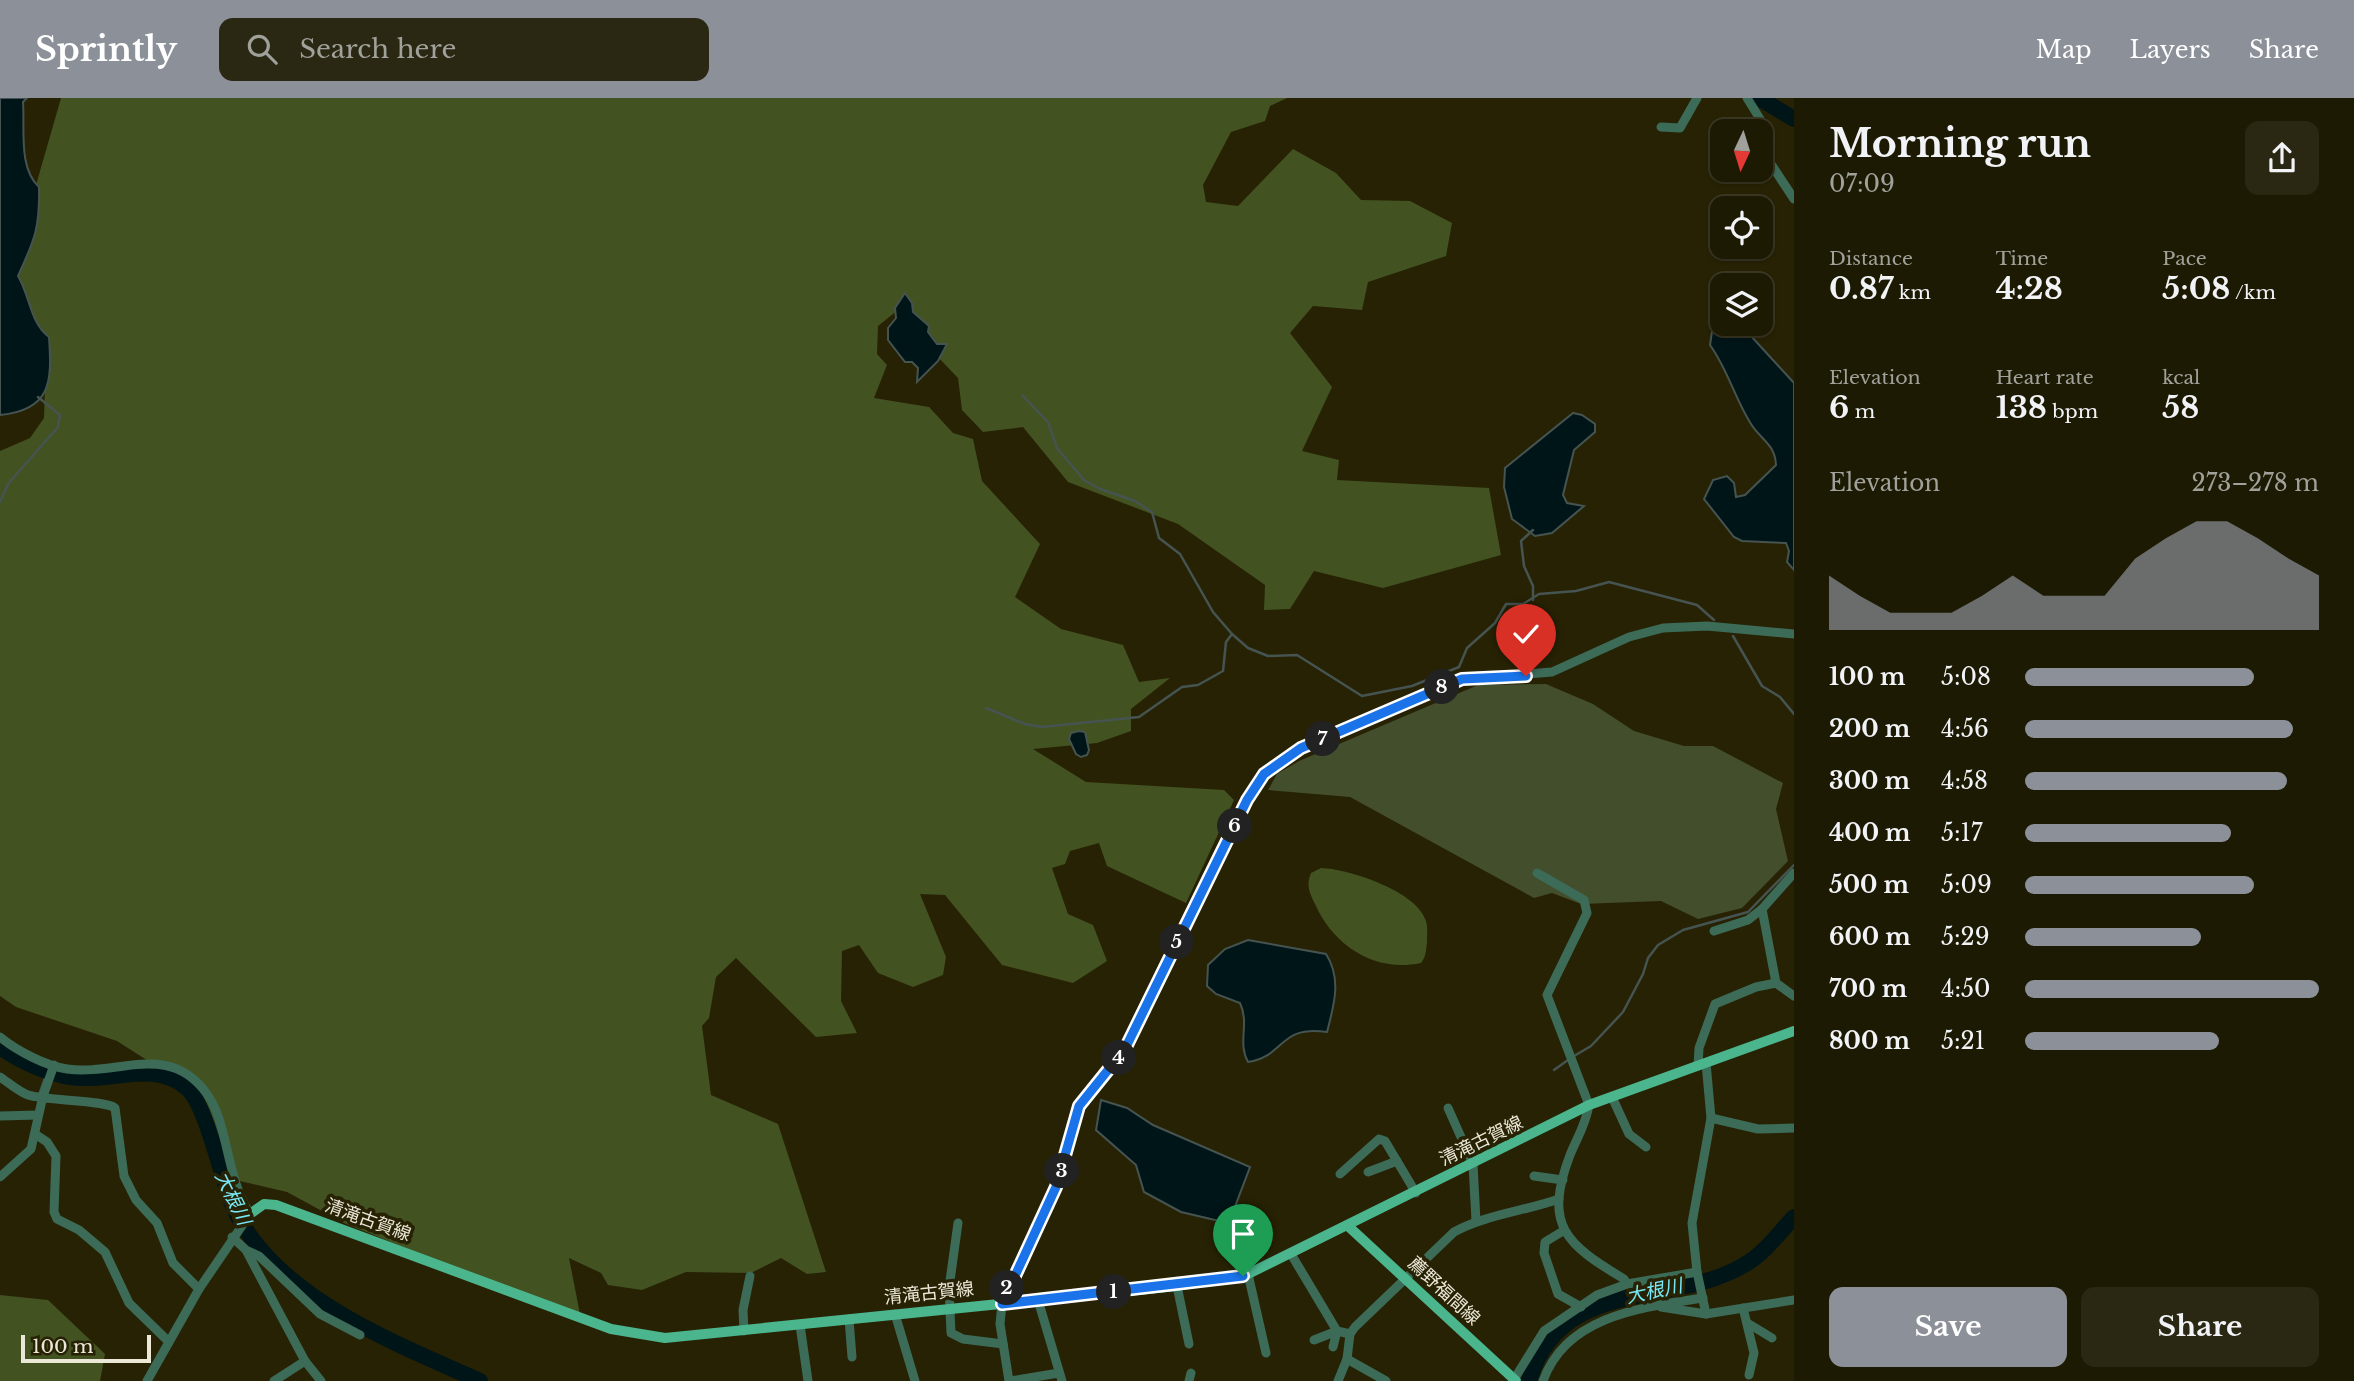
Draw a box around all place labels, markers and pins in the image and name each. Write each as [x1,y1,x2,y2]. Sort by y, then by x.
pin [1496,604,1556,676]
pin: 8 [1424,670,1460,704]
pin: 7 [1306,722,1340,756]
pin: 6 [1218,808,1252,844]
pin: 5 [1160,924,1194,960]
pin: 4 [1102,1040,1136,1076]
pin: 3 [1044,1154,1080,1188]
pin [1213,1204,1273,1276]
pin: 2 [990,1270,1024,1306]
pin: 1 [1096,1274,1132,1310]

